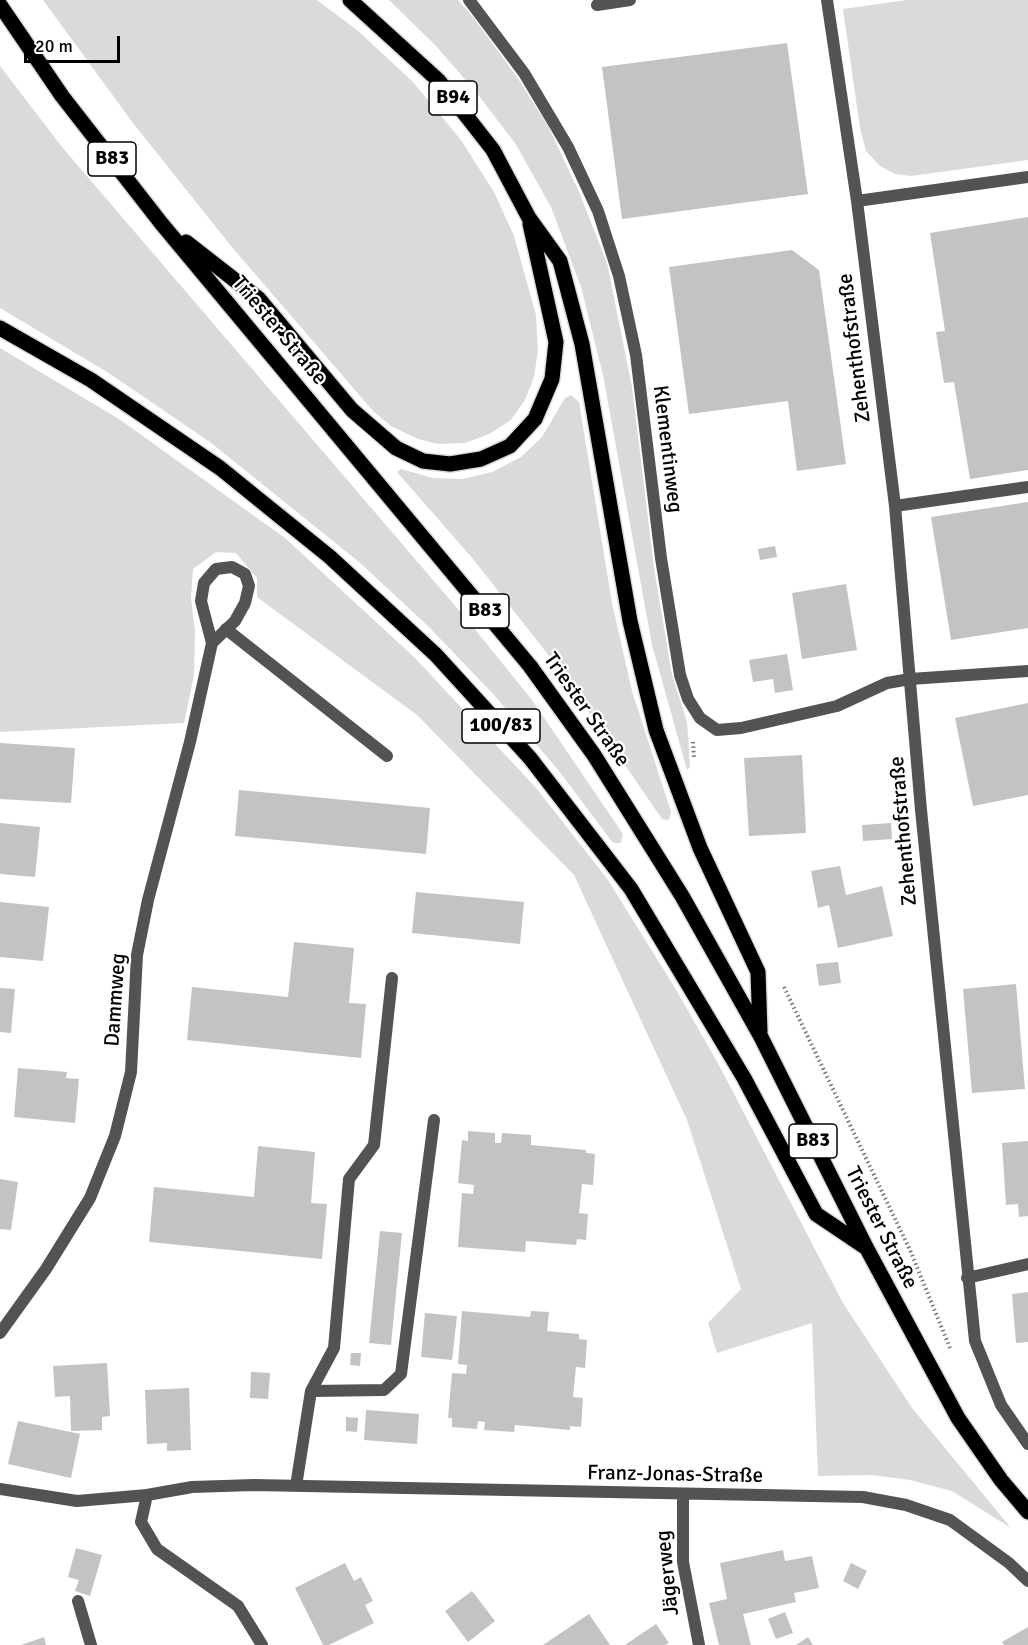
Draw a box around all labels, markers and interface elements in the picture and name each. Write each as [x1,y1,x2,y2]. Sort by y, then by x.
scale bar [27,24,123,62]
text: 20 m [35,35,73,57]
road number: B94 [429,81,477,115]
road number: B83 [88,142,136,176]
street label: Triester Straße [226,272,332,390]
street label: Zehenthofstraße [833,272,877,424]
street label: Klementinweg [647,384,687,514]
road number: B83 [461,594,509,628]
street label: Triester Straße [537,648,635,772]
road number: 100/83 [462,709,540,743]
street label: Zehenthofstraße [885,755,923,907]
street label: Dammweg [100,952,132,1048]
road number: B83 [789,1124,837,1158]
street label: Triester Straße [839,1163,923,1293]
street label: Franz-Jonas-Straße [587,1461,763,1489]
street label: Jägerweg [651,1529,685,1617]

